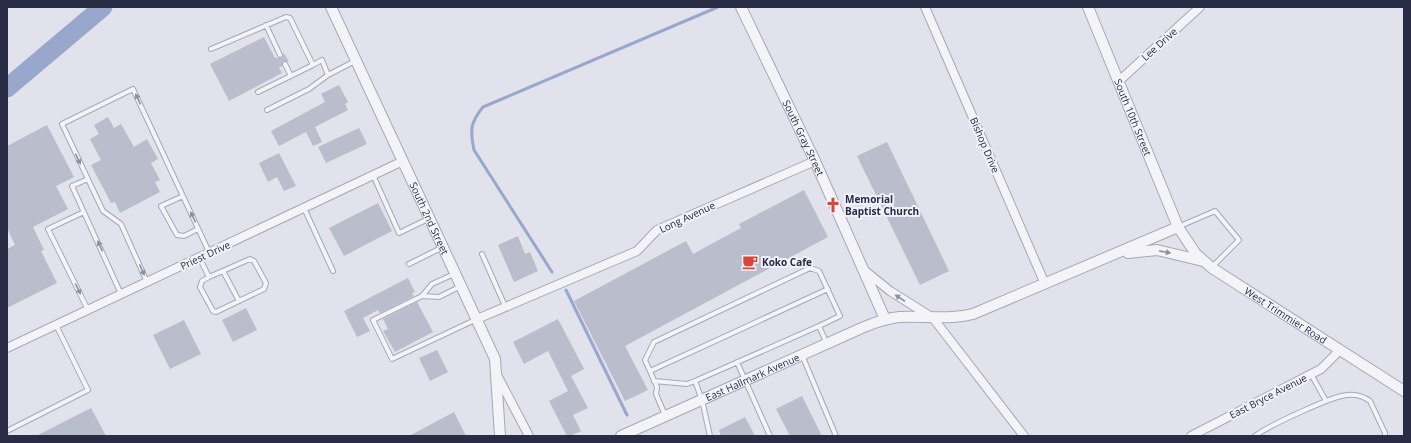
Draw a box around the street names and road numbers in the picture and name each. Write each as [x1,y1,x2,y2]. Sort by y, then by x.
street label: Lee Drive [1138,24,1180,64]
street label: South 10th Street [1111,77,1155,158]
street label: South Gray Street [780,97,828,178]
street label: Bishop Drive [967,115,1003,175]
street label: South 2nd Street [406,180,453,257]
street label: Long Avenue [657,198,718,236]
street label: Priest Drive [178,237,233,273]
street label: West Trimmier Road [1242,284,1330,347]
street label: East Hallmark Avenue [703,350,802,404]
street label: East Bryce Avenue [1227,370,1310,422]

